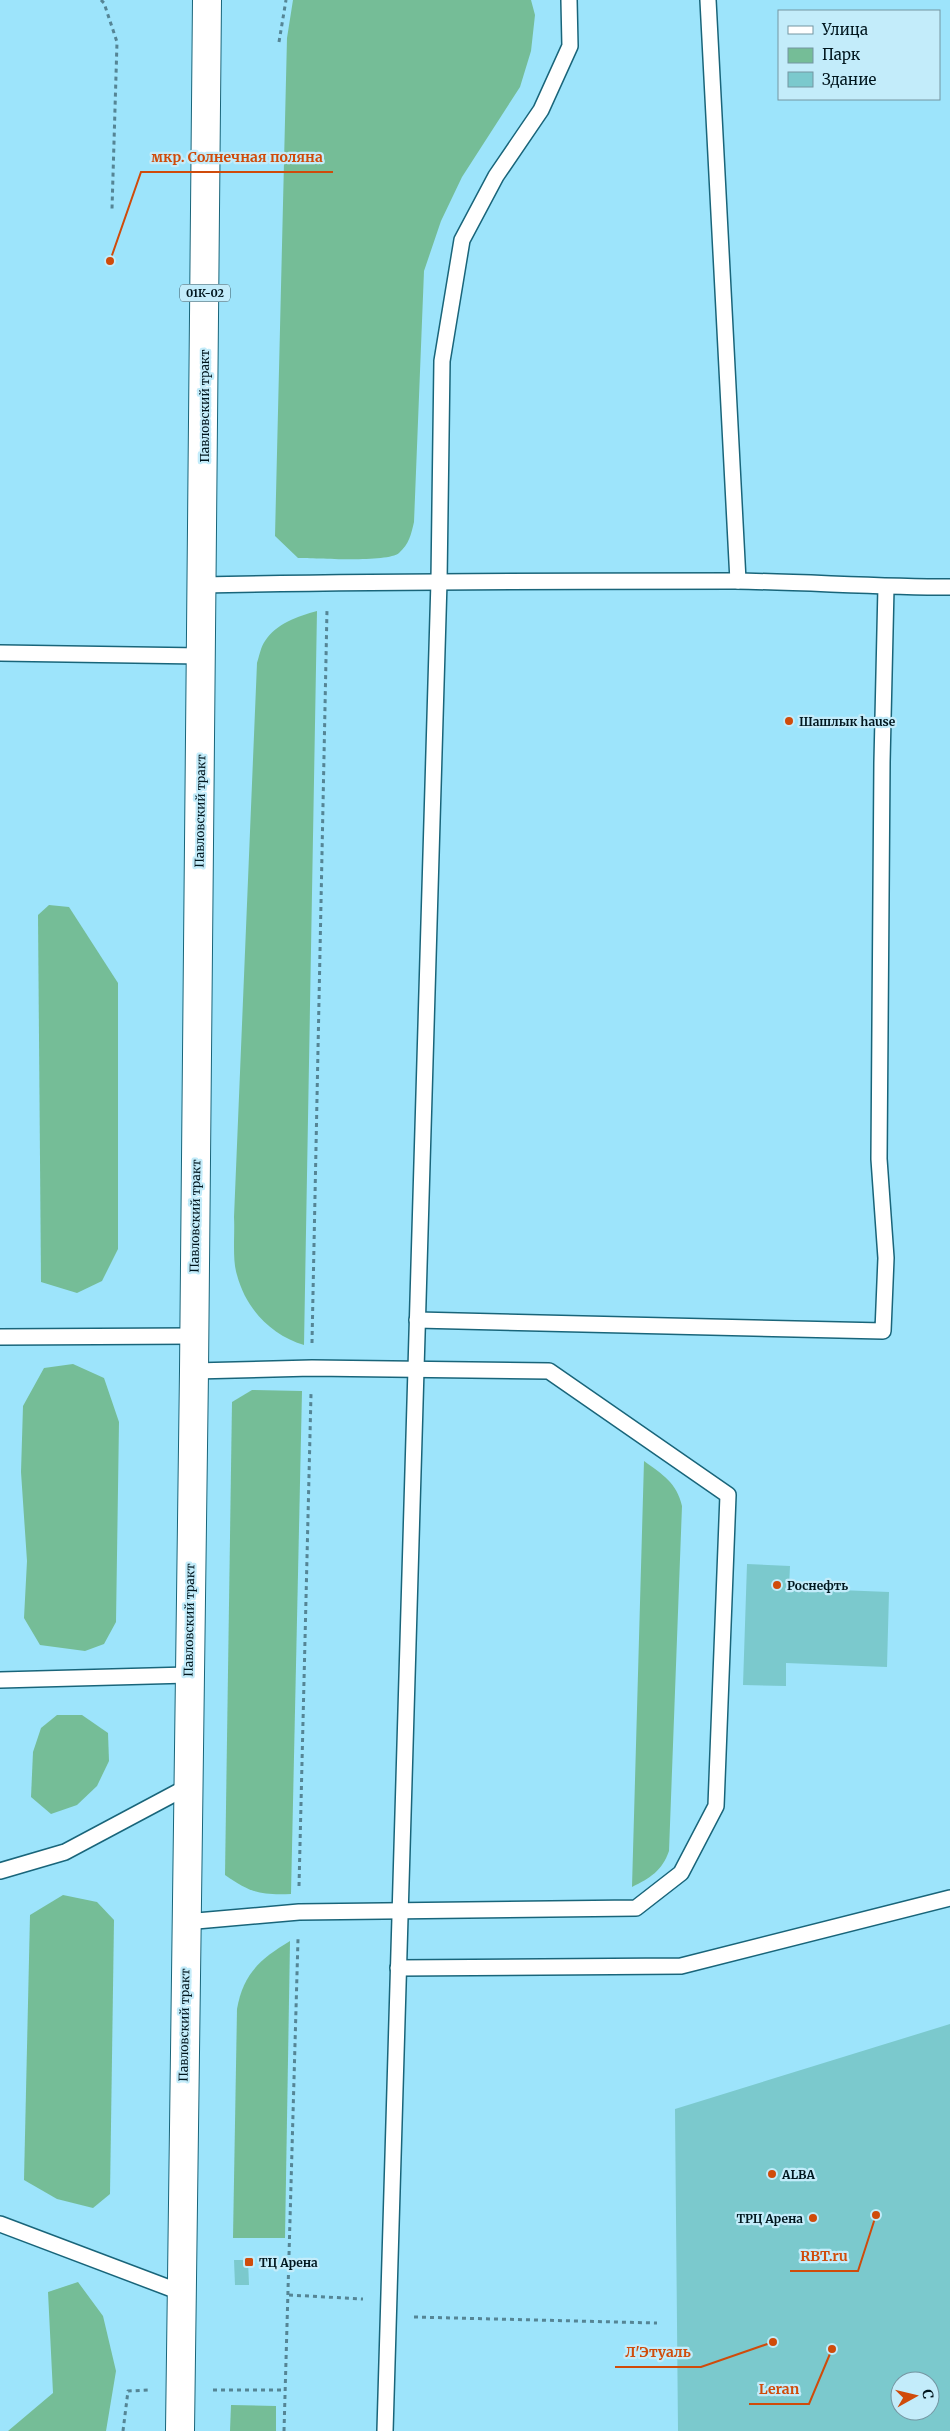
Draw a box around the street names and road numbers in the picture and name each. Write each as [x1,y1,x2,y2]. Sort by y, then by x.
road number: 01К-02 [180,284,230,302]
street label: Павловский тракт [197,349,212,463]
street label: Павловский тракт [192,754,208,868]
street label: Павловский тракт [187,1159,203,1273]
street label: Павловский тракт [181,1563,197,1677]
street label: Павловский тракт [176,1968,192,2082]

